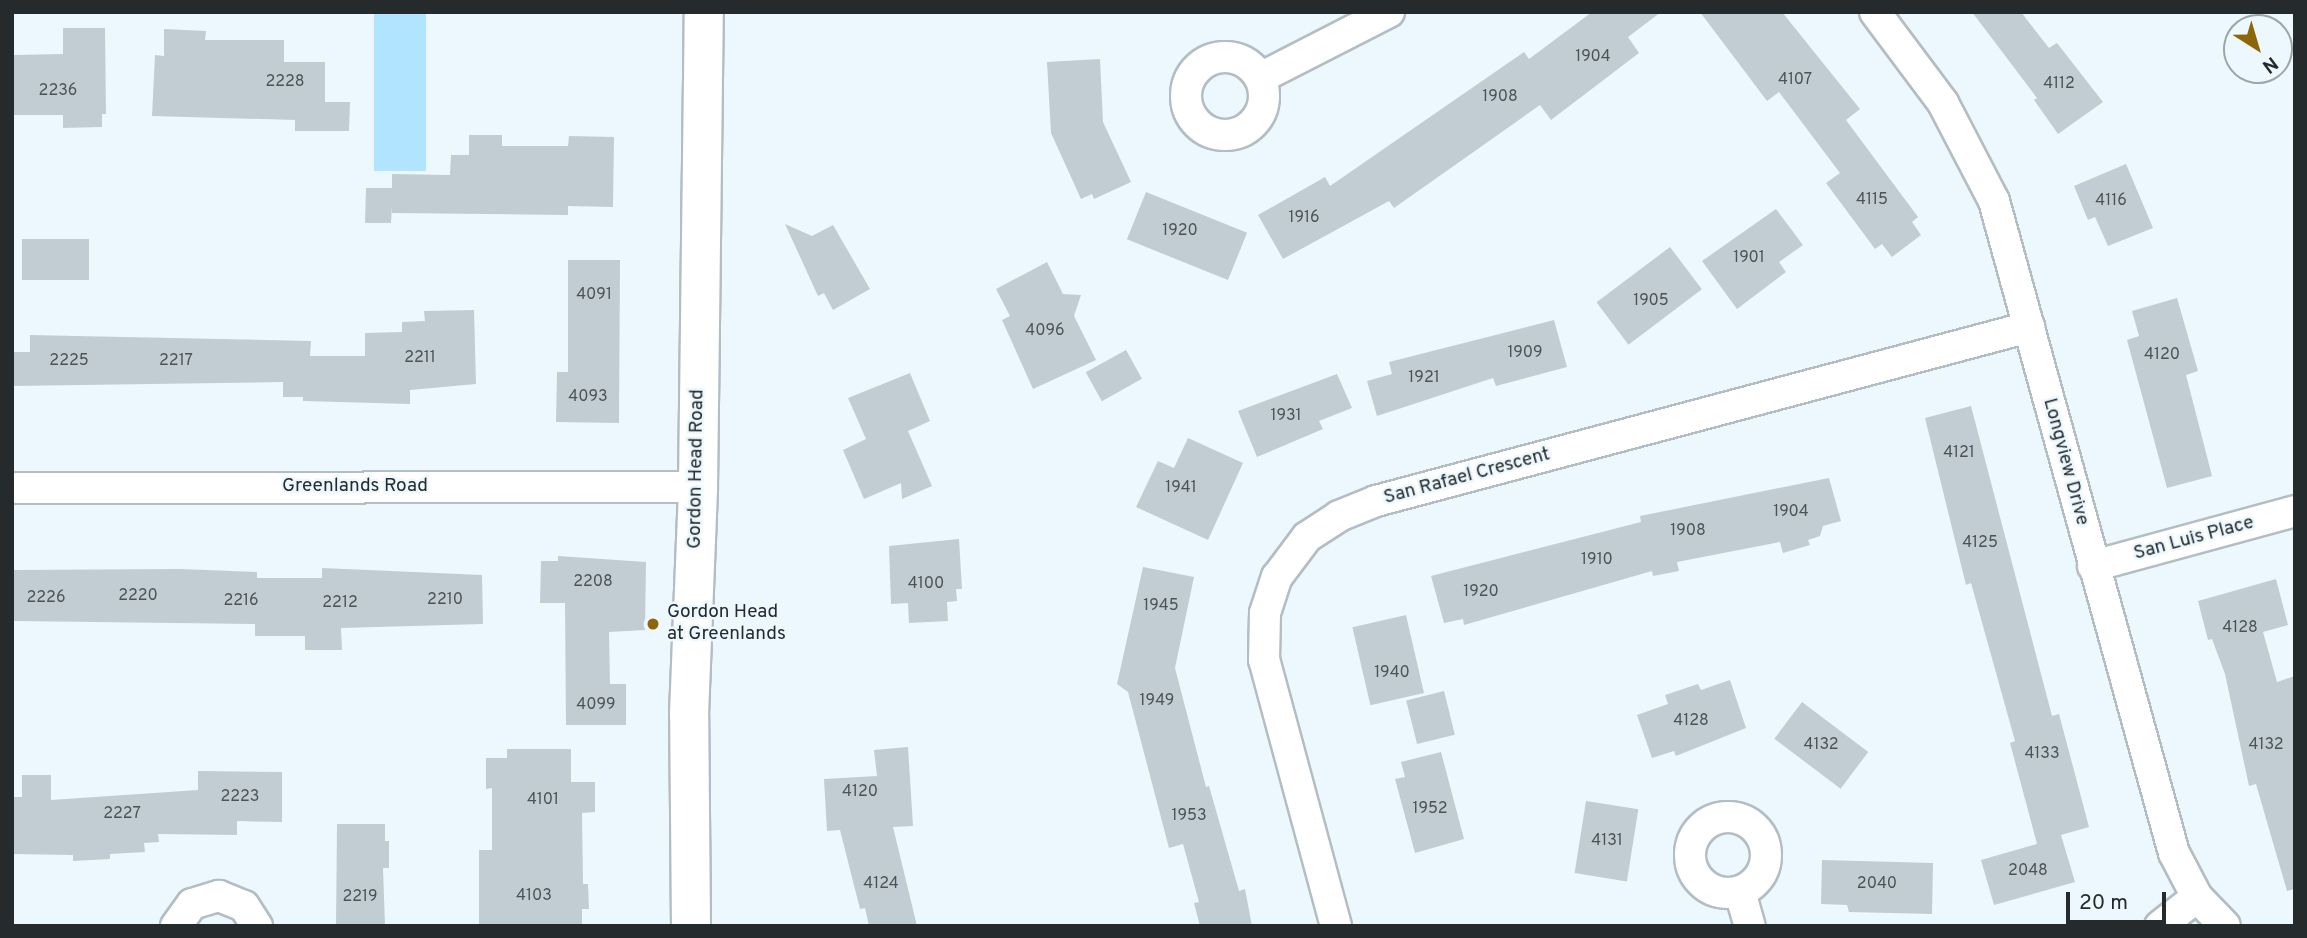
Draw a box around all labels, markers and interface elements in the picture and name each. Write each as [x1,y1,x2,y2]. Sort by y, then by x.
north arrow [2223,14,2293,84]
house number: 1904 [1575,47,1611,67]
text: N [2257,50,2282,78]
house number: 4107 [1778,70,1812,90]
house number: 2228 [265,72,305,92]
house number: 4112 [2043,74,2075,94]
house number: 2236 [39,81,77,101]
house number: 1908 [1482,87,1518,107]
house number: 4115 [1856,190,1888,210]
house number: 4116 [2095,191,2127,211]
house number: 1916 [1288,208,1320,228]
house number: 1920 [1162,221,1198,241]
house number: 1901 [1733,248,1765,268]
house number: 4091 [576,285,612,305]
house number: 1905 [1633,291,1669,311]
house number: 4096 [1025,321,1065,341]
house number: 1909 [1507,343,1543,363]
house number: 4120 [2144,345,2180,365]
house number: 2211 [404,348,436,368]
house number: 2225 [49,351,89,371]
house number: 2217 [159,351,193,371]
house number: 1921 [1408,368,1440,388]
house number: 4093 [568,387,608,407]
street label: Gordon Head Road [684,389,710,549]
street label: Longview Drive [2037,396,2093,528]
house number: 1931 [1270,406,1302,426]
house number: 4121 [1943,443,1975,463]
street label: San Rafael Crescent [1381,444,1553,510]
street label: Greenlands Road [282,476,428,498]
house number: 1941 [1165,478,1197,498]
house number: 1904 [1773,502,1809,522]
street label: San Luis Place [2131,512,2257,566]
house number: 1908 [1670,521,1706,541]
house number: 4125 [1962,533,1998,553]
house number: 1910 [1581,550,1613,570]
house number: 2208 [573,572,613,592]
house number: 4100 [908,574,944,594]
house number: 1920 [1463,582,1499,602]
house number: 2220 [118,586,158,606]
house number: 2226 [27,588,65,608]
house number: 2210 [427,590,463,610]
house number: 2216 [223,591,259,611]
house number: 2212 [322,593,358,613]
house number: 1945 [1143,596,1179,616]
place label: Gordon Head at Greenlands [667,602,786,646]
marker: Gordon Head at Greenlands [645,616,661,632]
house number: 4128 [2222,618,2258,638]
house number: 1940 [1374,663,1410,683]
house number: 1949 [1140,691,1174,711]
house number: 4099 [576,695,616,715]
house number: 4128 [1673,711,1709,731]
house number: 4132 [1803,735,1839,755]
house number: 4132 [2248,735,2284,755]
house number: 4133 [2024,744,2060,764]
house number: 4120 [842,782,878,802]
house number: 2223 [220,787,260,807]
house number: 4101 [527,790,559,810]
house number: 1952 [1412,799,1448,819]
house number: 2227 [103,804,141,824]
house number: 1953 [1171,806,1207,826]
house number: 4131 [1591,831,1623,851]
house number: 2048 [2008,861,2048,881]
house number: 4124 [863,874,899,894]
house number: 2040 [1857,874,1897,894]
scale bar [2069,878,2169,922]
house number: 4103 [516,886,552,906]
house number: 2219 [342,887,378,907]
text: 20 m [2079,890,2128,917]

